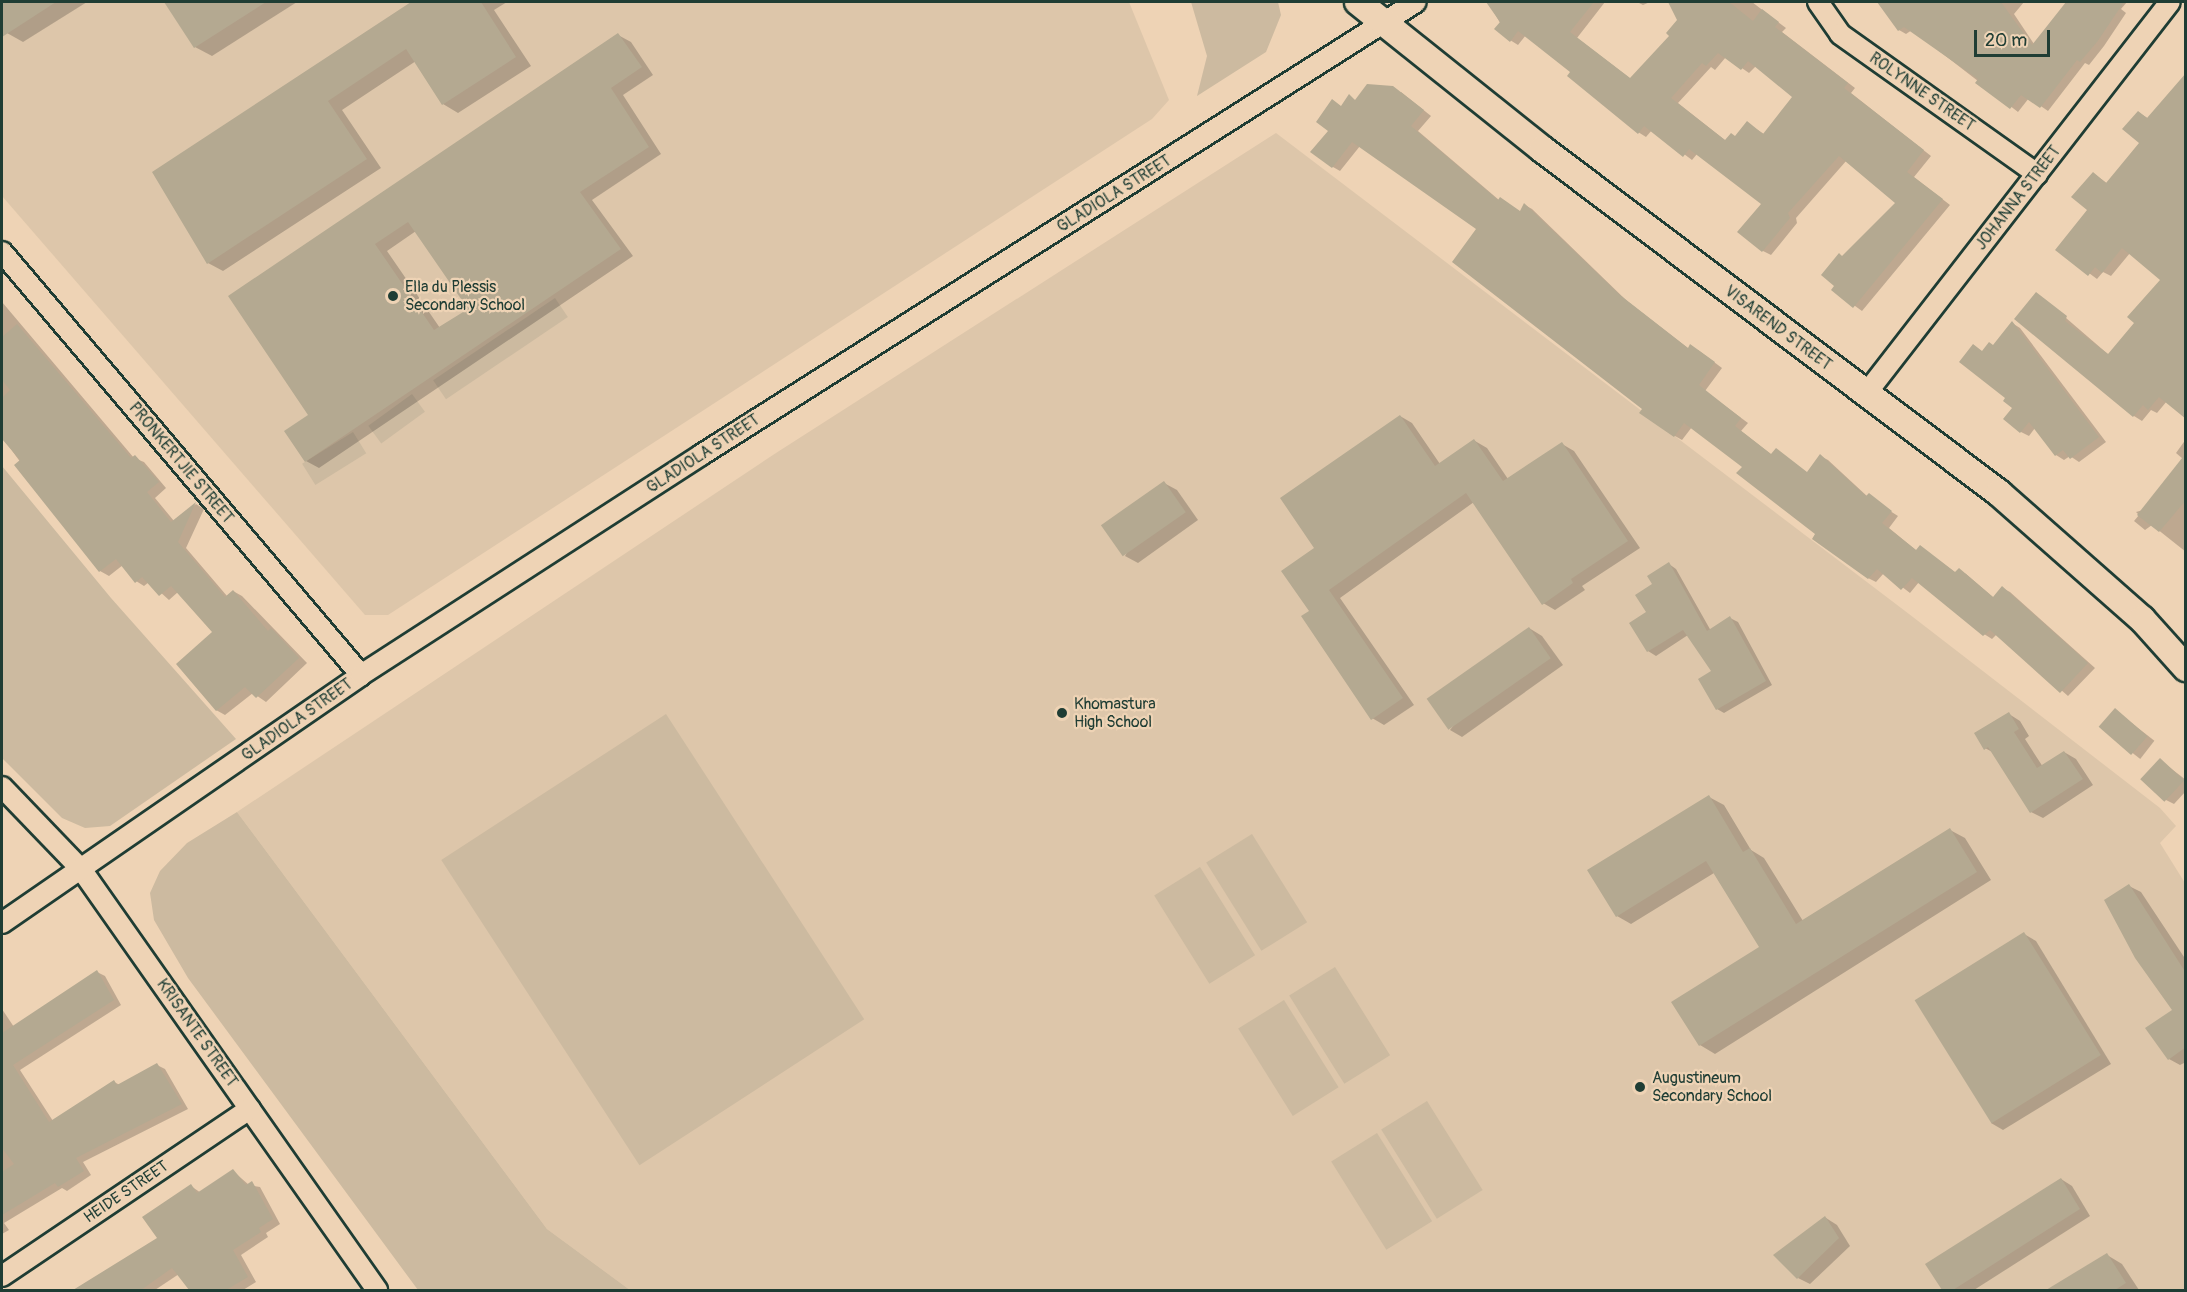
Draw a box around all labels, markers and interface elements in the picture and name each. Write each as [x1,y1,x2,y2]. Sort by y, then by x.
scale bar [1977,18,2054,56]
text: 20 m [1985,29,2027,52]
street label: ROLYNNE STREET [1866,49,1978,135]
street label: JOHANNA STREET [1971,142,2065,254]
street label: GLADIOLA STREET [1054,151,1174,237]
place label: Ella du Plessis Secondary School [405,277,525,315]
street label: VISAREND STREET [1721,282,1835,374]
marker: Ella du Plessis Secondary School [386,289,400,303]
street label: PRONKERTJIE STREET [125,399,237,527]
street label: GLADIOLA STREET [643,410,763,498]
street label: GLADIOLA STREET [238,675,356,765]
place label: Khomastura High School [1074,694,1156,732]
marker: Khomastura High School [1055,706,1069,720]
street label: KRISANTE STREET [153,975,241,1091]
place label: Augustineum Secondary School [1652,1068,1772,1106]
marker: Augustineum Secondary School [1633,1080,1647,1094]
street label: HEIDE STREET [80,1157,172,1227]

